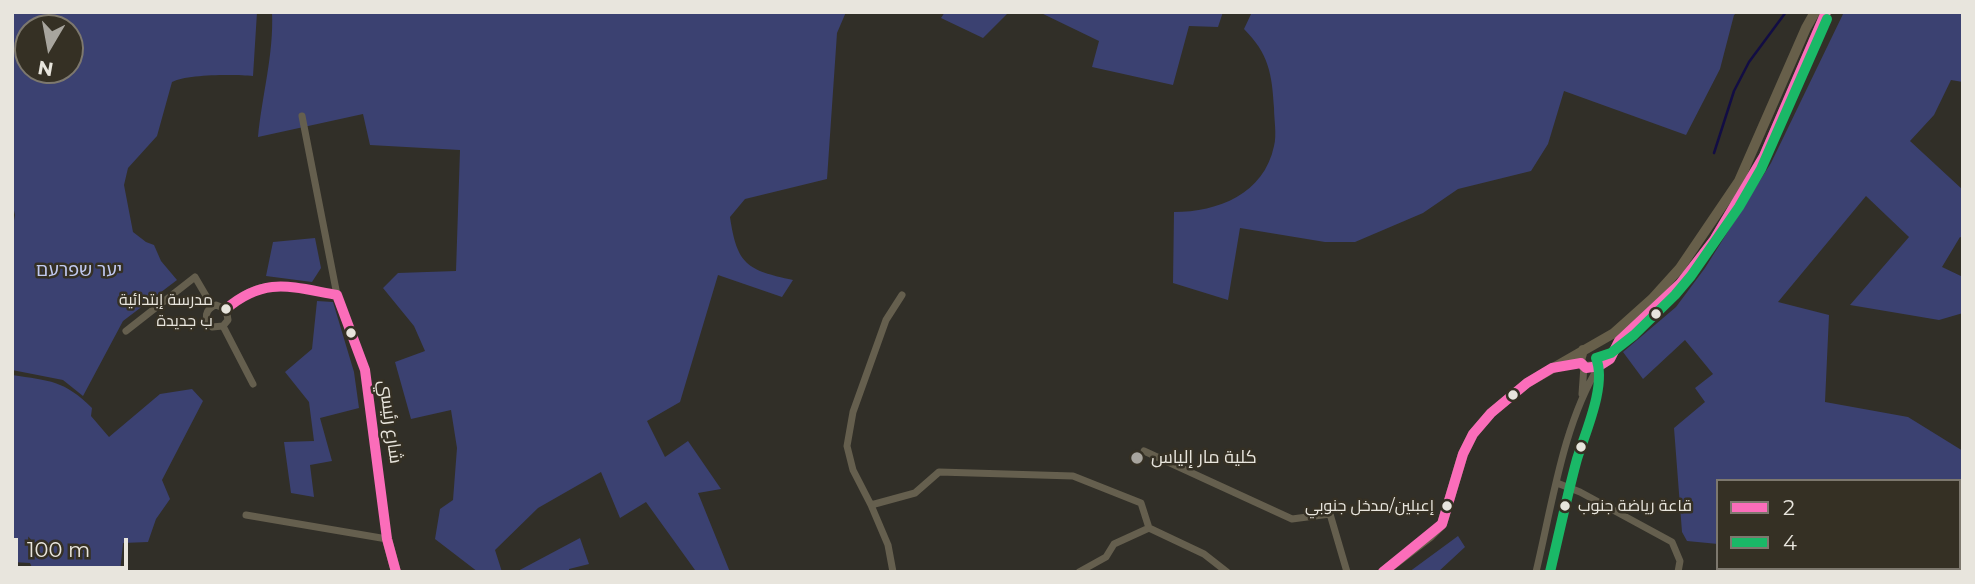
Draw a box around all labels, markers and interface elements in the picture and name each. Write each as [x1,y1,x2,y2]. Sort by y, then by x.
north arrow [14,14,84,84]
text: N [36,56,55,81]
park label: יער שפרעם [36,260,122,282]
place label: مدرسة إبتدائية ب جديدة [119,290,213,328]
marker: مدرسة إبتدائية ب جديدة [219,302,233,316]
unlabelled marker [1649,307,1663,321]
unlabelled marker [344,326,358,340]
street label: شارع رئيسي [373,379,407,465]
unlabelled marker [1506,388,1520,402]
unlabelled marker [1574,440,1588,454]
place label: كلية مار إلياس [1151,447,1257,469]
marker: كلية مار إلياس [1129,450,1145,466]
legend [1716,479,1961,570]
text: 2 [1783,495,1795,520]
place label: إعبلين/مدخل جنوبي [1305,496,1434,516]
place label: قاعة رياضة جنوب [1578,496,1692,516]
marker: إعبلين/مدخل جنوبي [1440,499,1454,513]
marker: قاعة رياضة جنوب [1558,499,1572,513]
scale bar [18,524,131,568]
text: 4 [1783,530,1797,555]
text: 100 m [27,537,90,562]

